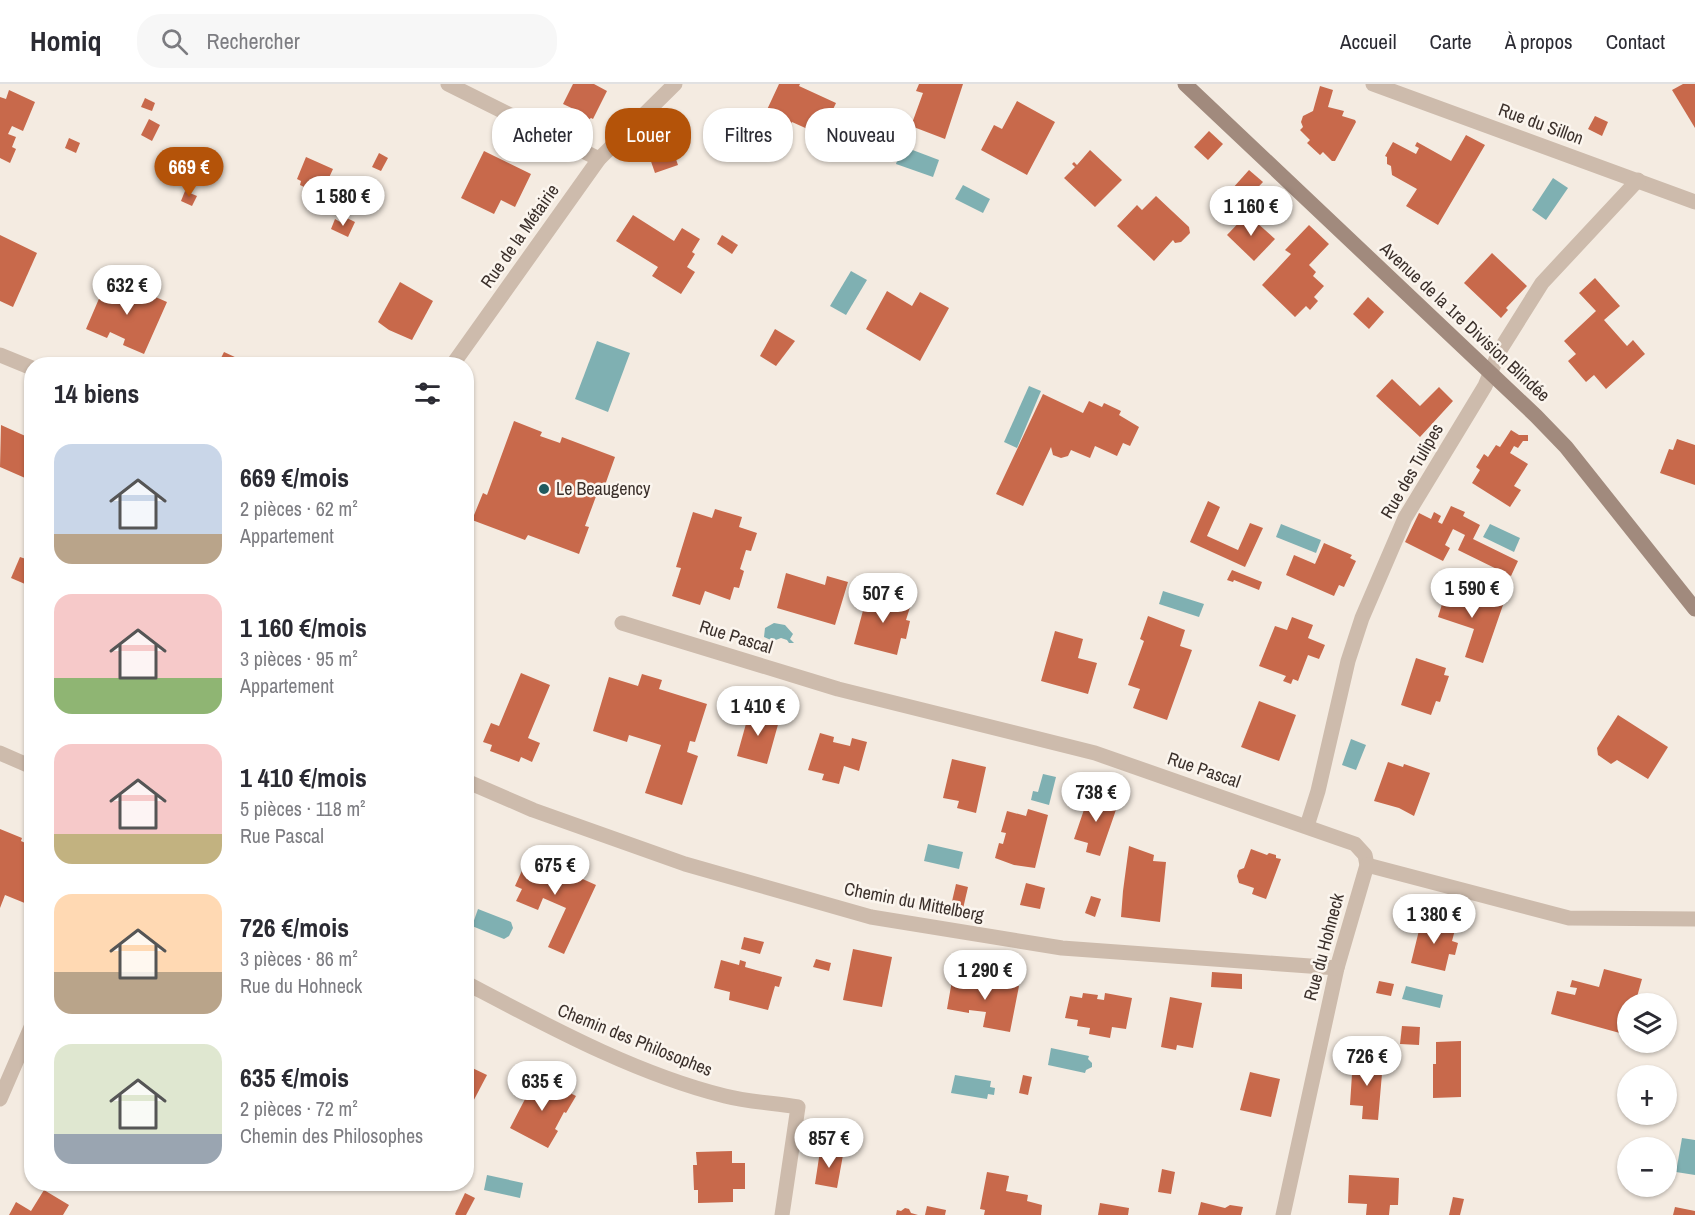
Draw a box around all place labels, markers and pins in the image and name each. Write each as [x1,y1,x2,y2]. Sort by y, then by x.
pin: 669 € [147,147,231,198]
pin: 1 580 € [288,176,398,227]
pin: 1 160 € [1196,186,1306,237]
pin: 632 € [85,265,169,316]
place label: Le Beaugency [556,476,651,501]
marker: Le Beaugency [537,482,551,496]
pin: 1 590 € [1417,568,1527,619]
pin: 507 € [841,573,925,624]
pin: 1 410 € [703,686,813,737]
pin: 738 € [1054,772,1138,823]
pin: 675 € [513,845,597,896]
pin: 1 380 € [1379,894,1489,945]
pin: 1 290 € [930,950,1040,1001]
pin: 726 € [1325,1036,1409,1087]
pin: 635 € [500,1061,584,1112]
pin: 857 € [787,1118,871,1169]

